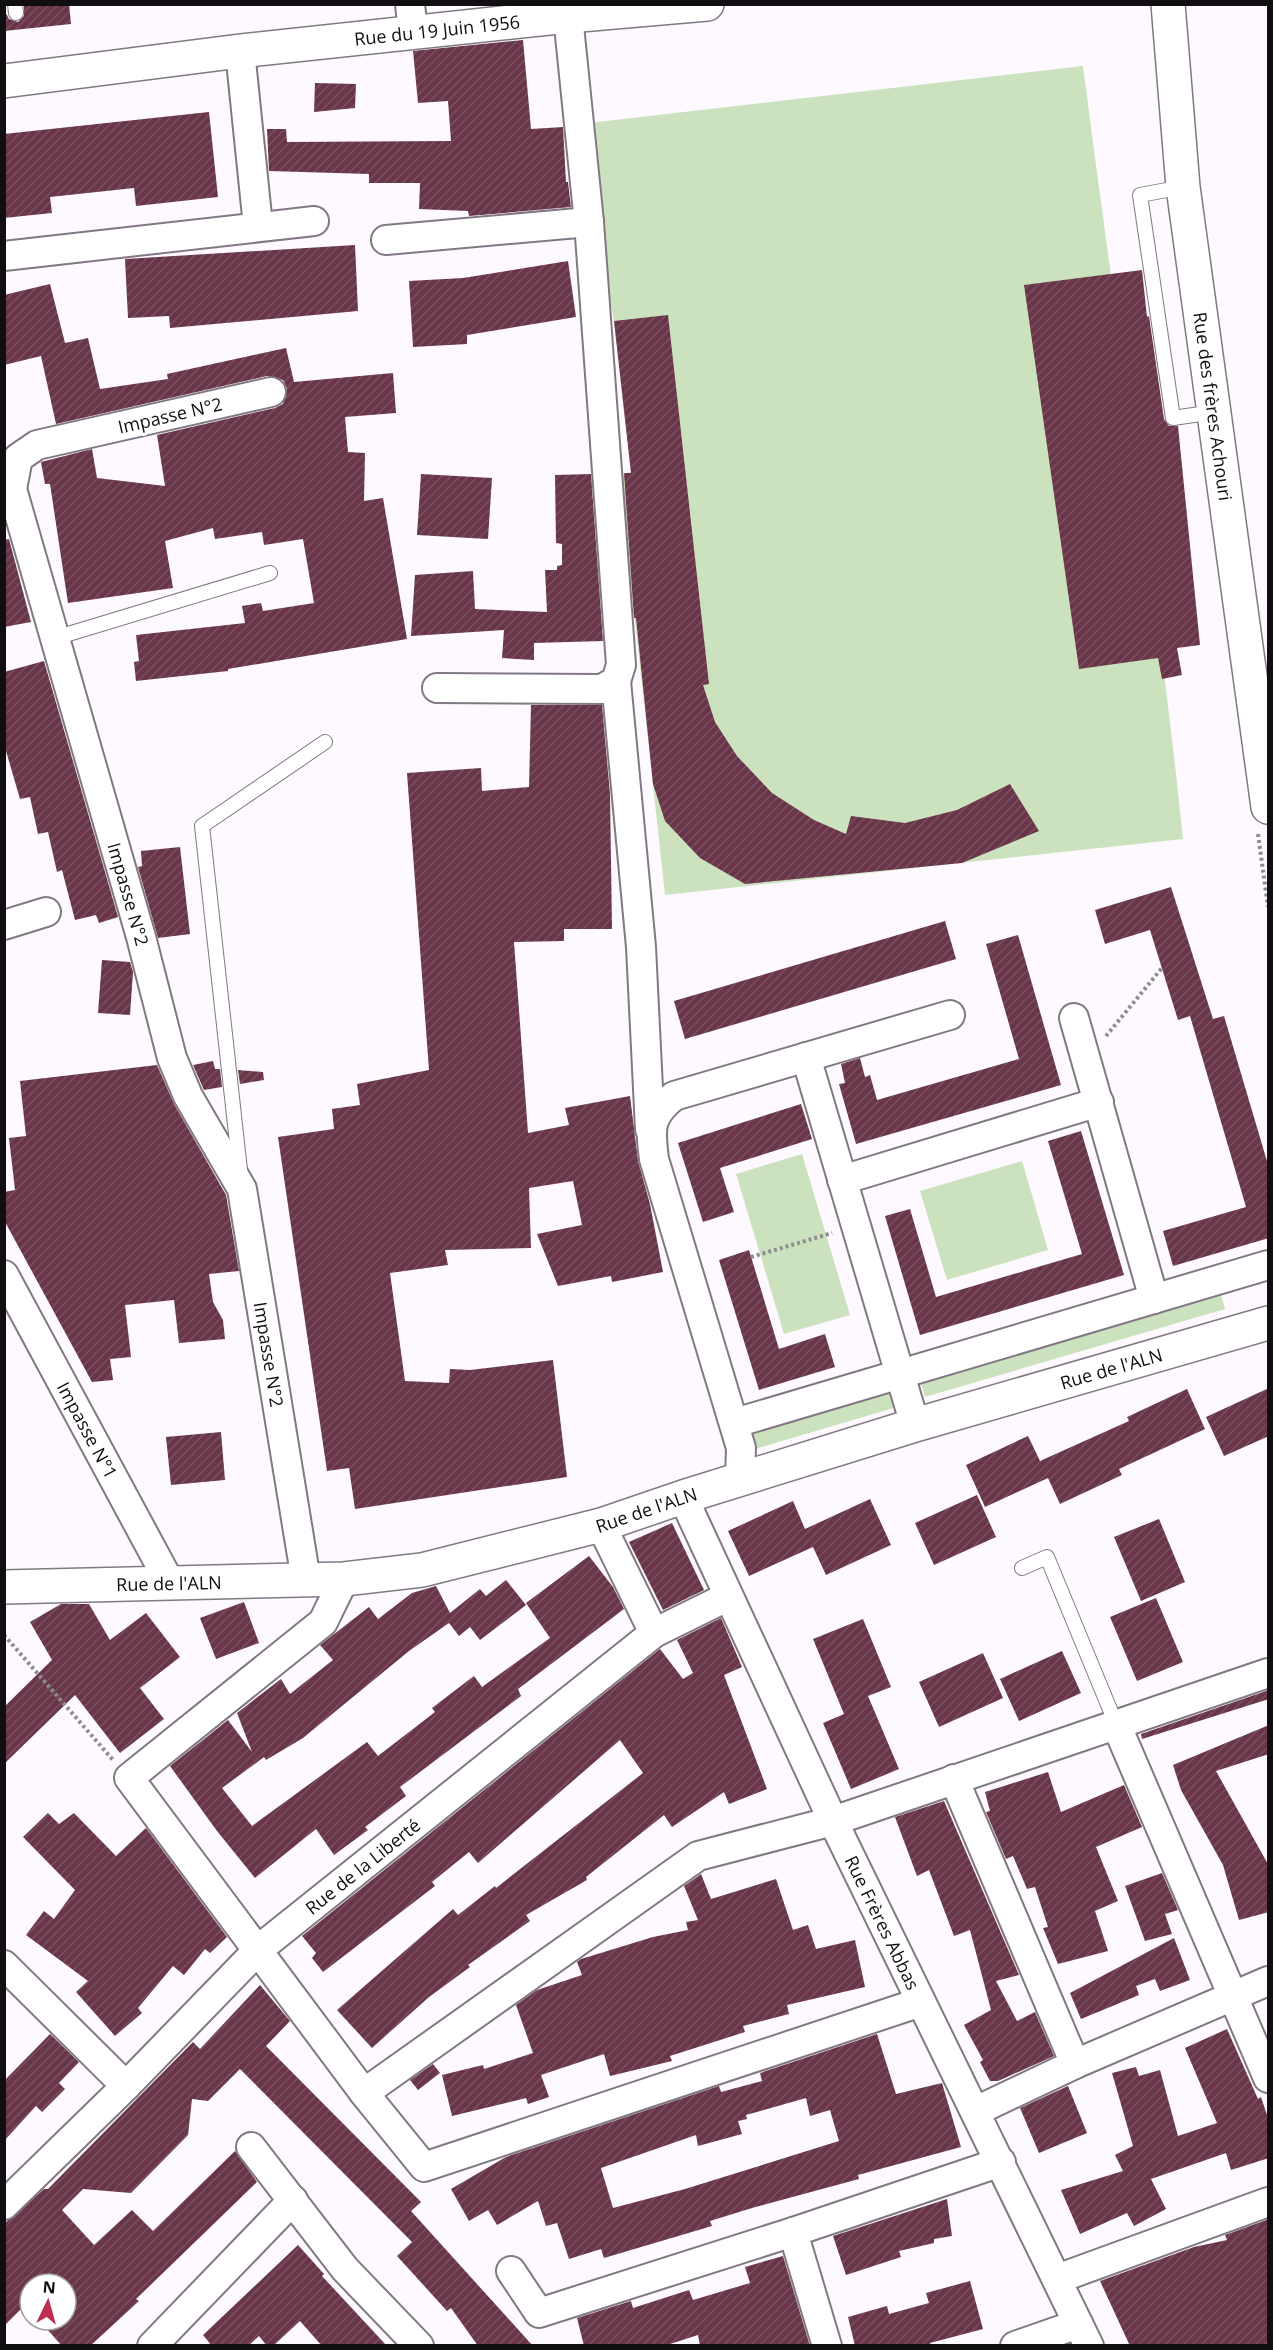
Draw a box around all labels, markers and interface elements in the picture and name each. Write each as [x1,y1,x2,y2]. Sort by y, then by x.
street label: Rue du 19 Juin 1956 [353,9,521,51]
street label: Rue des frères Achouri [1188,310,1238,502]
street label: Impasse N°2 [116,391,224,439]
street label: Impasse N°2 [102,840,155,948]
street label: Impasse N°2 [249,1300,289,1409]
street label: Rue de l'ALN [1057,1342,1165,1394]
street label: Impasse N°1 [52,1377,123,1482]
street label: Rue de l'ALN [592,1481,700,1538]
street label: Rue de l'ALN [116,1570,222,1596]
street label: Rue de la Liberté [300,1813,425,1920]
street label: Rue Frères Abbas [840,1851,925,1994]
north arrow [18,2272,78,2332]
text: N [42,2276,57,2299]

